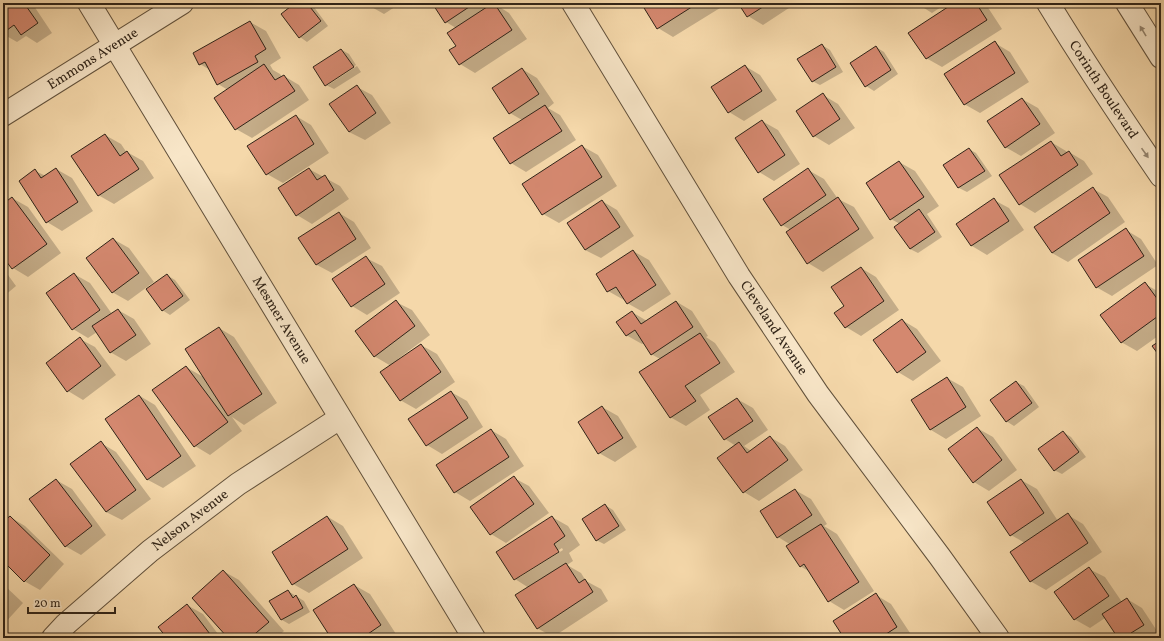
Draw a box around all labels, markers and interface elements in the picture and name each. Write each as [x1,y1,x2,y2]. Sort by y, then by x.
street label: Emmons Avenue [44,23,142,94]
one-way arrow [1140,25,1147,36]
street label: Corinth Boulevard [1064,37,1143,143]
one-way arrow [1141,148,1149,158]
street label: Mesmer Avenue [248,273,315,368]
street label: Cleveland Avenue [735,277,812,379]
street label: Nelson Avenue [148,485,233,556]
scale bar [28,589,115,615]
text: 20 m [34,596,61,612]

